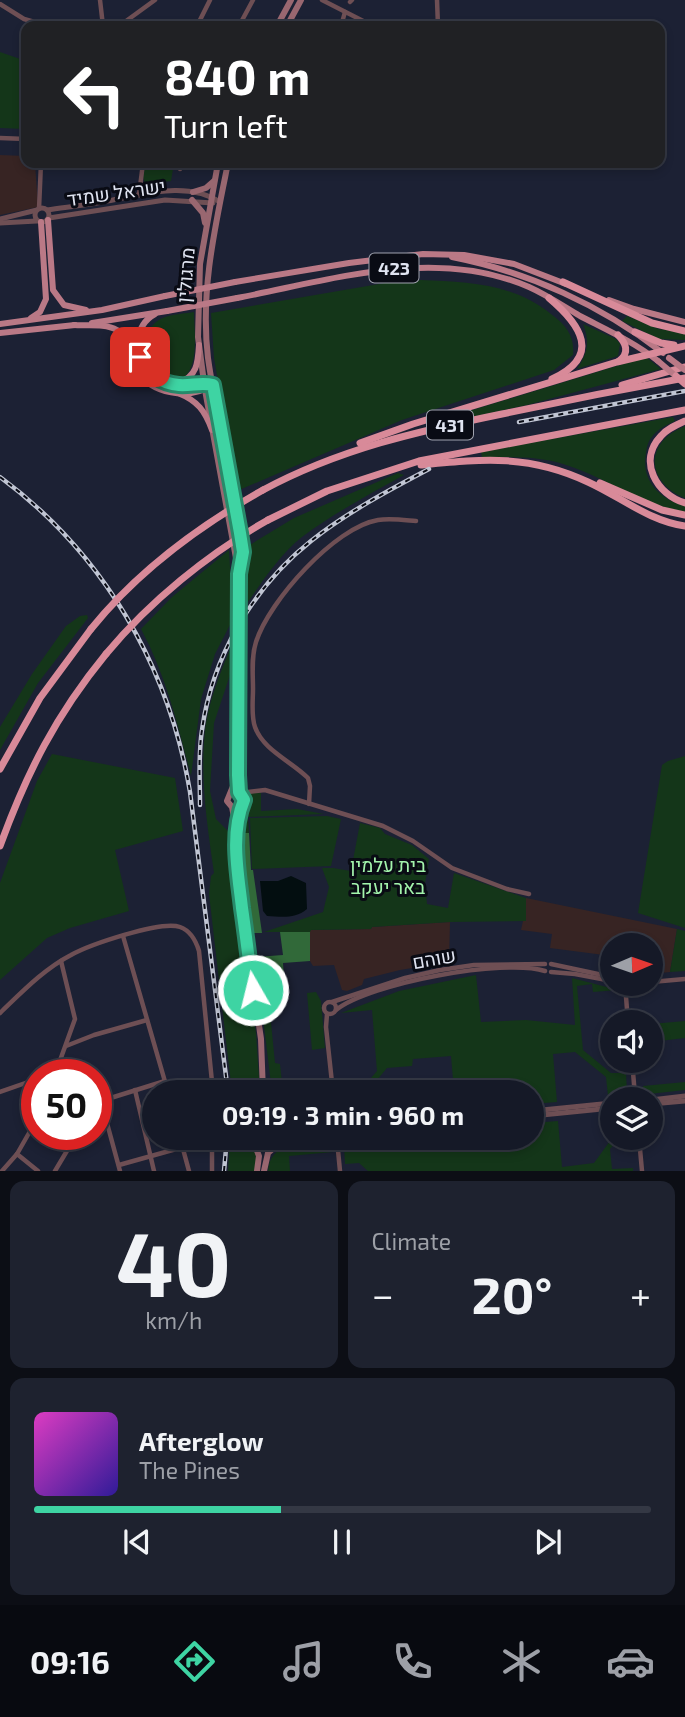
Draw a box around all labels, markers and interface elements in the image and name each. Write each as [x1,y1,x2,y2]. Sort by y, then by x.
text: 840 m [164,46,310,105]
icon: left [49,49,140,140]
text: Turn left [164,106,288,144]
street label: ישראל שמיד [65,174,167,210]
street label: מרגולין [171,246,199,304]
road number: 423 [370,254,418,282]
pin [110,327,170,387]
icon: arrive [121,338,159,376]
road number: 431 [427,410,473,440]
park label: בית עלמין באר יעקב [350,853,426,898]
north arrow [600,933,663,996]
map controls [600,933,663,1150]
street label: שוהם [410,943,458,973]
position arrow [216,953,290,1027]
button: sound [600,1010,663,1073]
speed limit sign: 50 [21,1059,112,1150]
button: layers [600,1087,663,1150]
text: 09:19 · 3 min · 960 m [222,1099,464,1130]
text: 40 [116,1206,231,1315]
text: Climate [372,1227,451,1255]
text: 20° [471,1262,552,1324]
text: − [372,1271,394,1317]
text: + [630,1271,651,1317]
text: km/h [145,1306,202,1334]
text: Afterglow [139,1425,264,1456]
text: The Pines [139,1456,240,1484]
icon: previous [118,1523,156,1561]
icon: pause [323,1523,361,1561]
icon: next [529,1523,567,1561]
icon: directions [170,1637,219,1686]
icon: music [279,1637,328,1686]
icon: phone [388,1637,437,1686]
icon: climate [497,1637,546,1686]
icon: car [606,1637,655,1686]
text: 09:16 [30,1642,110,1680]

